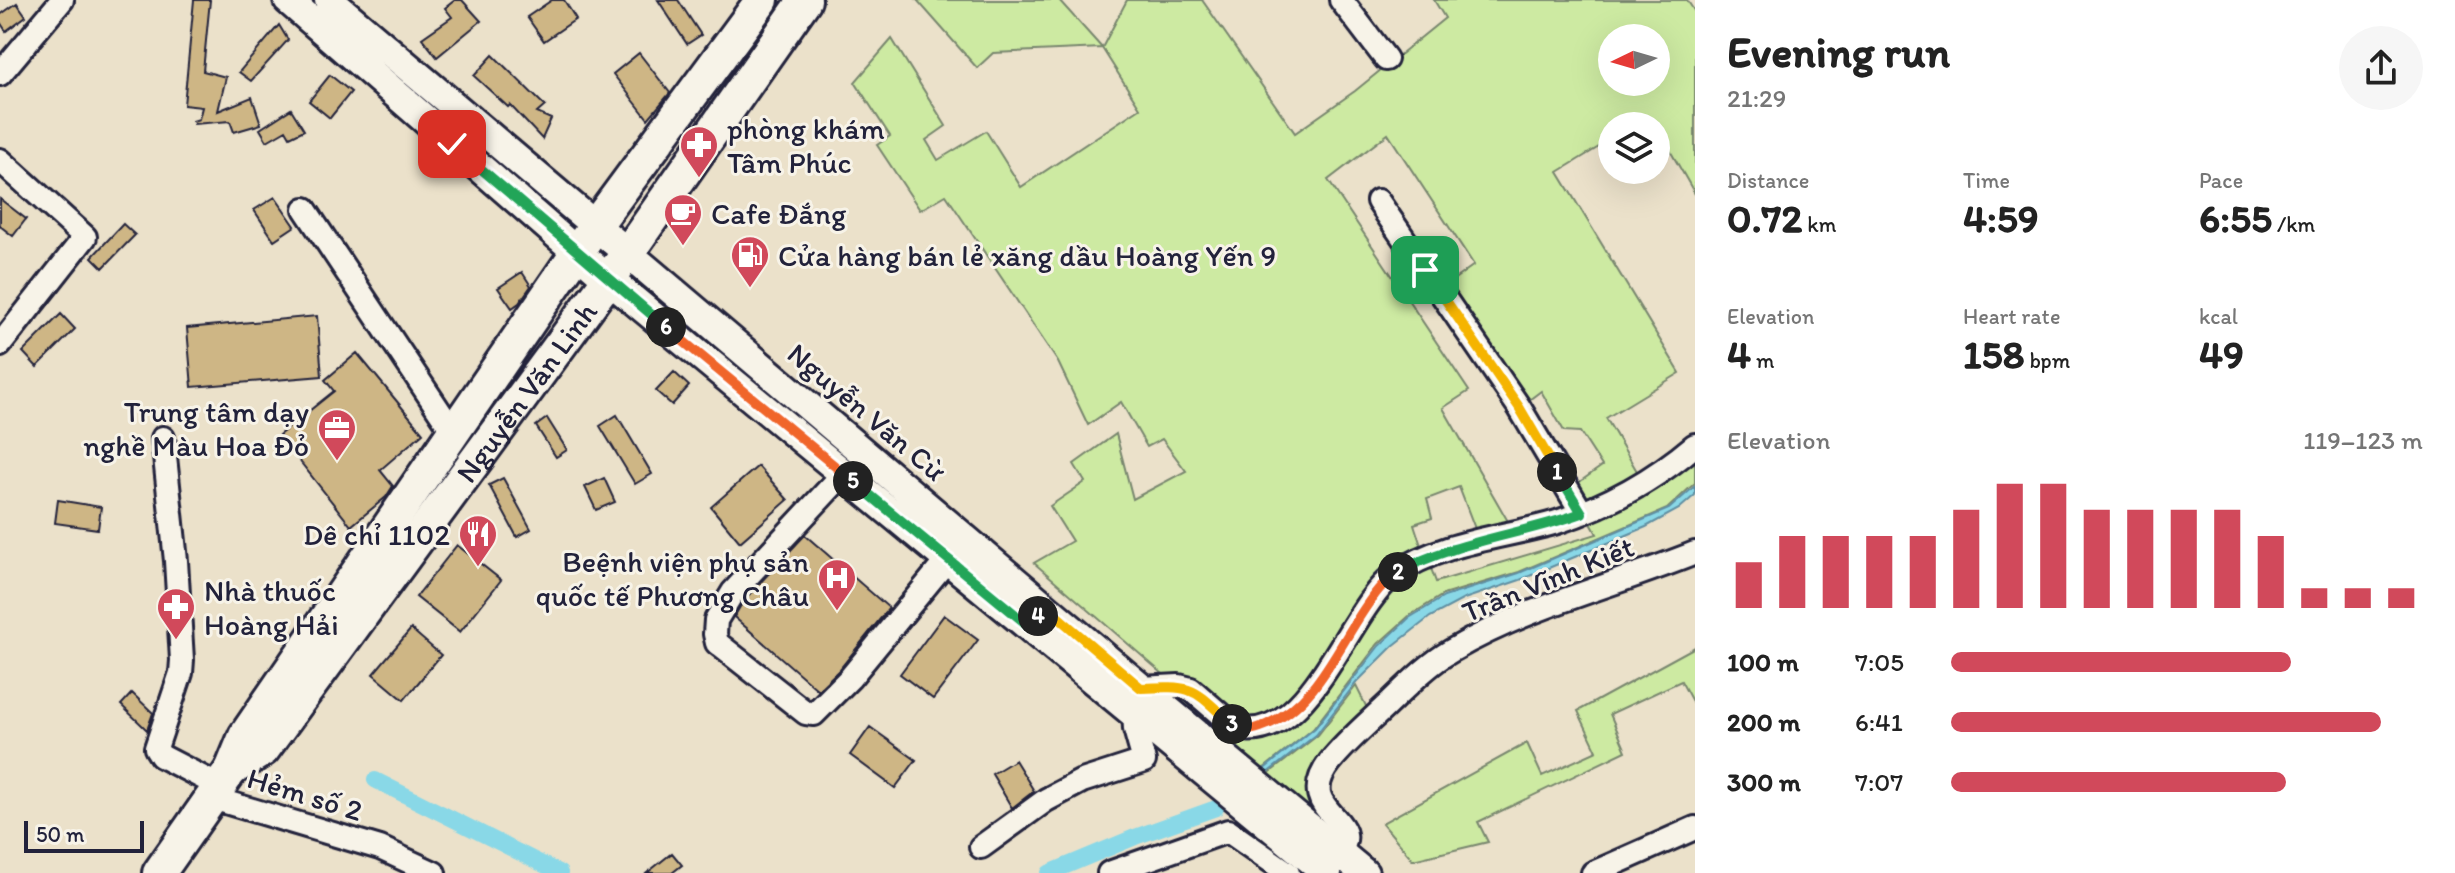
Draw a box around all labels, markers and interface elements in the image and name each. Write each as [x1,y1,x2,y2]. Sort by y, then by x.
north arrow [1598,24,1670,96]
map controls [1598,24,1670,184]
text: Evening run [1727,25,1950,78]
button: share [2339,26,2423,110]
text: 21:29 [1727,82,1786,114]
pin [418,110,486,178]
place label: phòng khám Tâm Phúc [727,110,885,181]
button: layers [1598,112,1670,184]
icon: check [430,122,474,166]
pharmacy icon: phòng khám Tâm Phúc [678,124,720,179]
text: Distance [1727,167,1809,194]
text: Time [1963,167,2010,194]
text: Pace [2199,167,2243,194]
cafe icon: Cafe Đắng [662,192,704,247]
text: 0.72 [1727,194,1802,242]
text: 4:59 [1963,194,2039,242]
text: 6:55 [2199,194,2272,242]
place label: Cafe Đắng [711,195,847,232]
text: km [1802,211,1836,238]
text: /km [2272,211,2315,238]
fuel station icon: Cửa hàng bán lẻ xăng dầu Hoàng Yến 9 [729,234,771,289]
pin [1391,236,1459,304]
place label: Cửa hàng bán lẻ xăng dầu Hoàng Yến 9 [778,237,1276,274]
icon: arrive [1403,248,1447,292]
street label: Nguyễn Văn Linh [447,294,604,490]
text: Elevation [1727,303,1814,330]
text: Heart rate [1963,303,2060,330]
text: kcal [2199,303,2238,330]
pin: 6 [646,307,686,347]
text: 6 [660,313,672,340]
text: 4 [1727,330,1751,378]
text: 158 [1963,330,2024,378]
text: 49 [2199,330,2244,378]
street label: Nguyễn Văn Cừ [780,335,954,489]
text: m [1751,347,1775,374]
text: bpm [2024,347,2070,374]
place label: Trung tâm dạy nghề Màu Hoa Đỏ [83,393,309,464]
office icon: Trung tâm dạy nghề Màu Hoa Đỏ [316,407,358,462]
text: Elevation [1727,424,1830,456]
text: 119–123 m [2303,424,2423,456]
pin: 1 [1537,452,1577,492]
text: 1 [1552,458,1562,485]
pin: 5 [833,461,873,501]
text: 5 [847,467,859,494]
restaurant icon: Dê chỉ 1102 [457,513,499,568]
place label: Dê chỉ 1102 [303,516,450,553]
street label: Trần Vĩnh Kiết [1457,528,1639,630]
place label: Beệnh viện phụ sản quốc tế Phương Châu [536,543,809,614]
pin: 2 [1378,552,1418,592]
hospital icon: Beệnh viện phụ sản quốc tế Phương Châu [816,557,858,612]
text: 2 [1392,558,1404,585]
place label: Nhà thuốc Hoàng Hải [204,572,339,643]
pharmacy icon: Nhà thuốc Hoàng Hải [155,586,197,641]
pin: 4 [1018,596,1058,636]
text: 4 [1031,602,1045,629]
text: 100 m [1727,646,1799,678]
text: 7:05 [1855,646,1904,678]
pin: 3 [1212,704,1252,744]
text: 200 m [1727,706,1800,738]
text: 6:41 [1855,706,1903,738]
text: 3 [1226,710,1238,737]
street label: Hẻm số 2 [243,759,367,829]
text: 300 m [1727,766,1801,798]
text: 7:07 [1855,766,1903,798]
scale bar [24,817,144,853]
text: 50 m [36,821,85,848]

